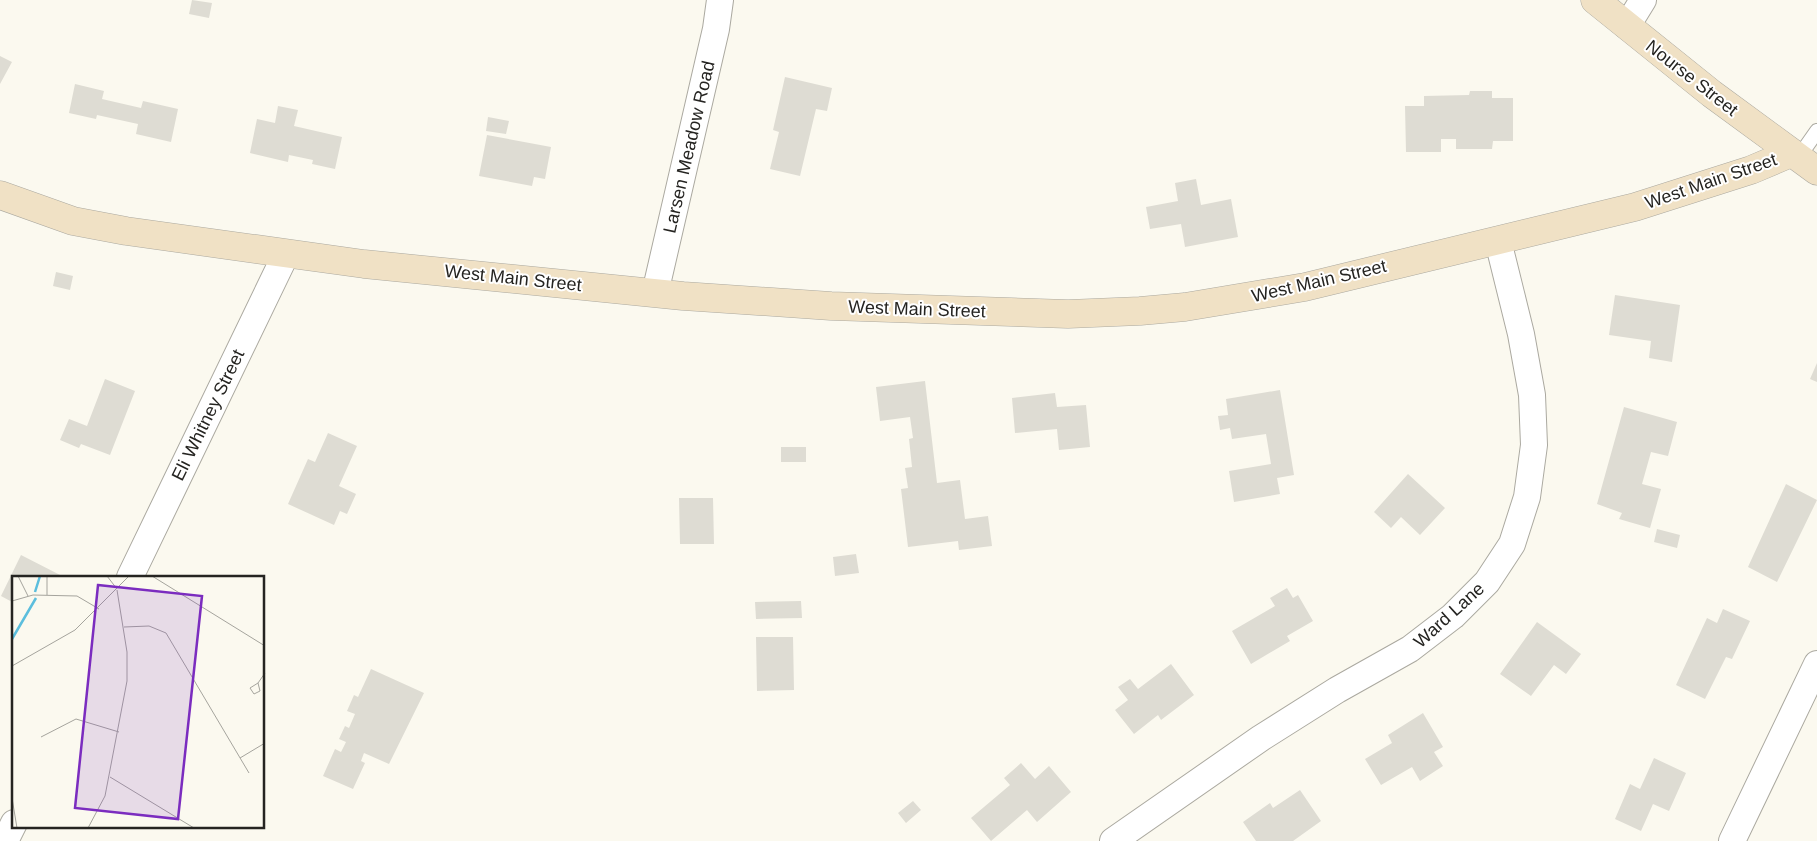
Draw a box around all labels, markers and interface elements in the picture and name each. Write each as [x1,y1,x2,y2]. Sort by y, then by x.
street label: Nourse Street [1642,36,1742,120]
street label: Larsen Meadow Road [659,59,719,235]
street label: West Main Street [1643,149,1779,213]
street label: West Main Street [1250,256,1388,306]
street label: West Main Street [443,261,583,295]
street label: West Main Street [848,297,986,321]
street label: Eli Whitney Street [168,346,248,484]
inset map [12,576,265,828]
street label: Ward Lane [1410,578,1488,652]

